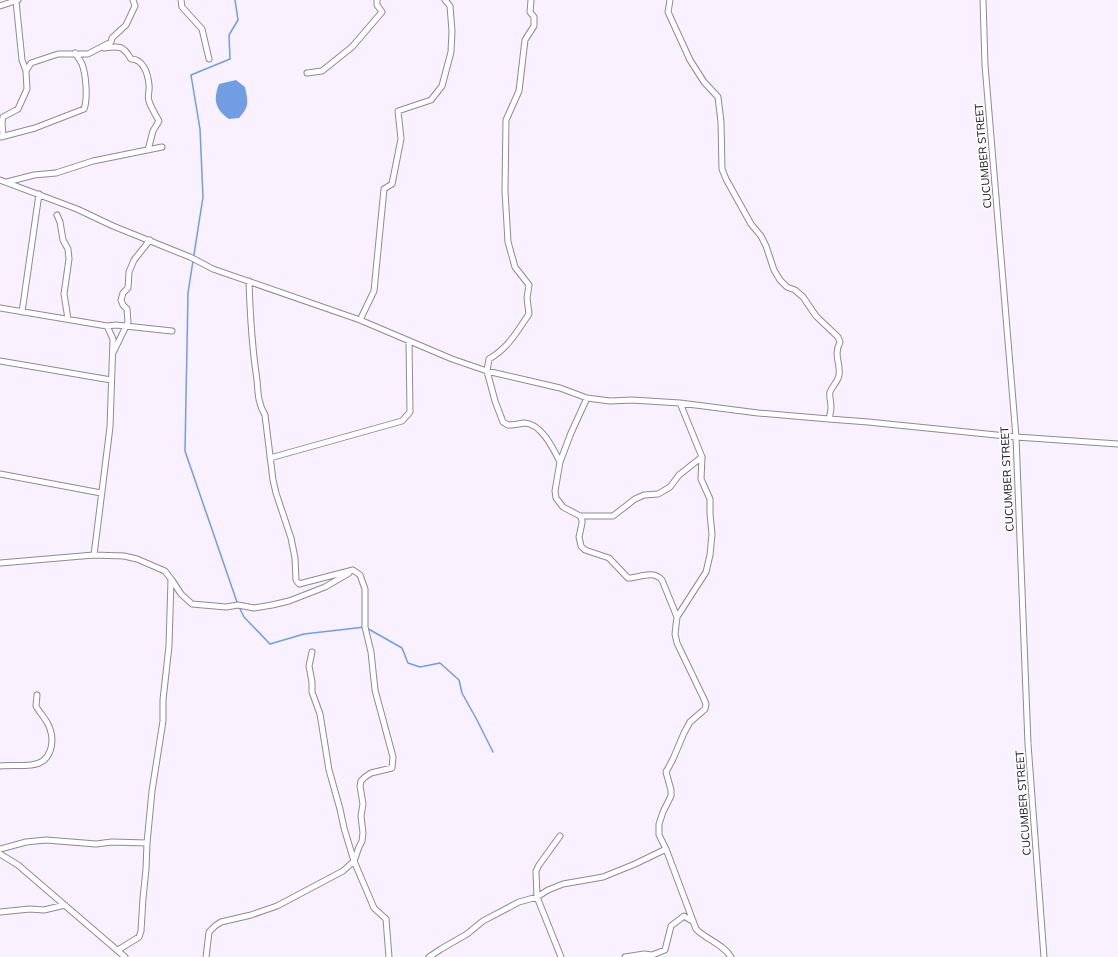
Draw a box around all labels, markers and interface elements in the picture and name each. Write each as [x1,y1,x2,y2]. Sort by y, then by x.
street label: CUCUMBER STREET [971,103,995,209]
street label: CUCUMBER STREET [997,426,1017,532]
street label: CUCUMBER STREET [1012,750,1034,856]

